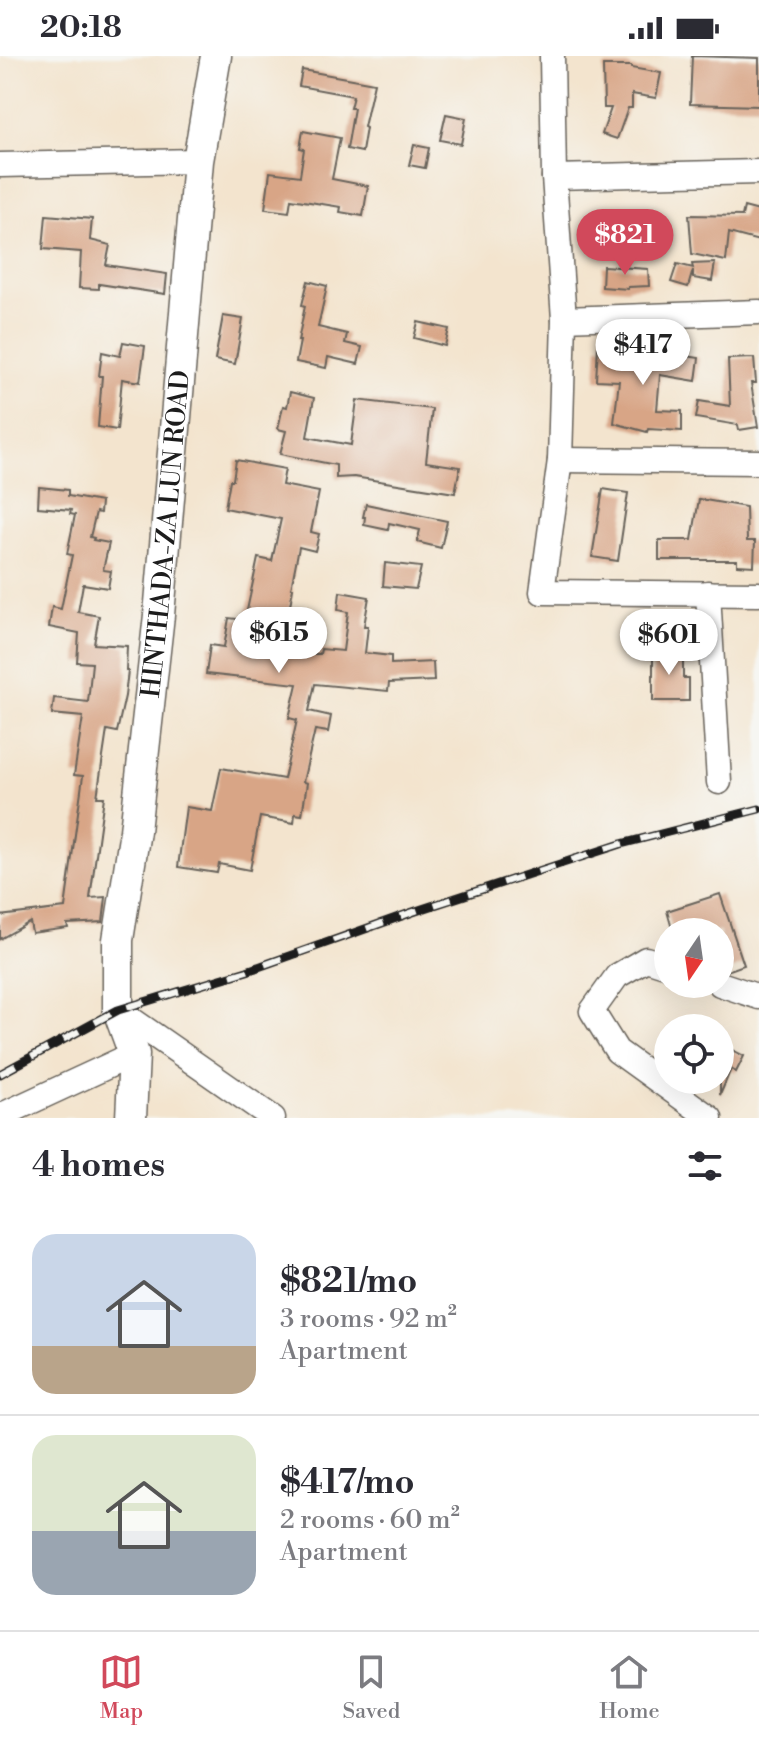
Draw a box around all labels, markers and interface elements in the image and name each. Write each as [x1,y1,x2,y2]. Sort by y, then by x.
text: 20:18 [40,9,122,47]
pin: $821 [578,209,672,277]
text: $821 [594,219,656,251]
pin: $417 [596,319,690,387]
text: $417 [614,329,672,361]
street label: HINTHADA-ZA LUN ROAD [135,369,197,699]
pin: $615 [232,607,326,675]
pin: $601 [622,609,716,677]
text: $615 [249,617,309,649]
text: $601 [638,619,700,651]
north arrow [654,918,734,998]
map controls [654,918,734,1094]
button: locate [654,1014,734,1094]
icon: filters [683,1144,727,1188]
text: 4 homes [32,1145,165,1187]
text: $821/mo [280,1261,417,1303]
icon: home [96,1266,192,1362]
text: 3 rooms · 92 m² [280,1303,457,1335]
text: Apartment [280,1335,408,1367]
text: $417/mo [280,1462,414,1504]
icon: home [96,1467,192,1563]
text: 2 rooms · 60 m² [280,1504,460,1536]
text: Apartment [280,1536,408,1568]
tab: Map [99,1650,143,1725]
tab: Saved [342,1650,400,1725]
tab: Home [599,1650,660,1725]

